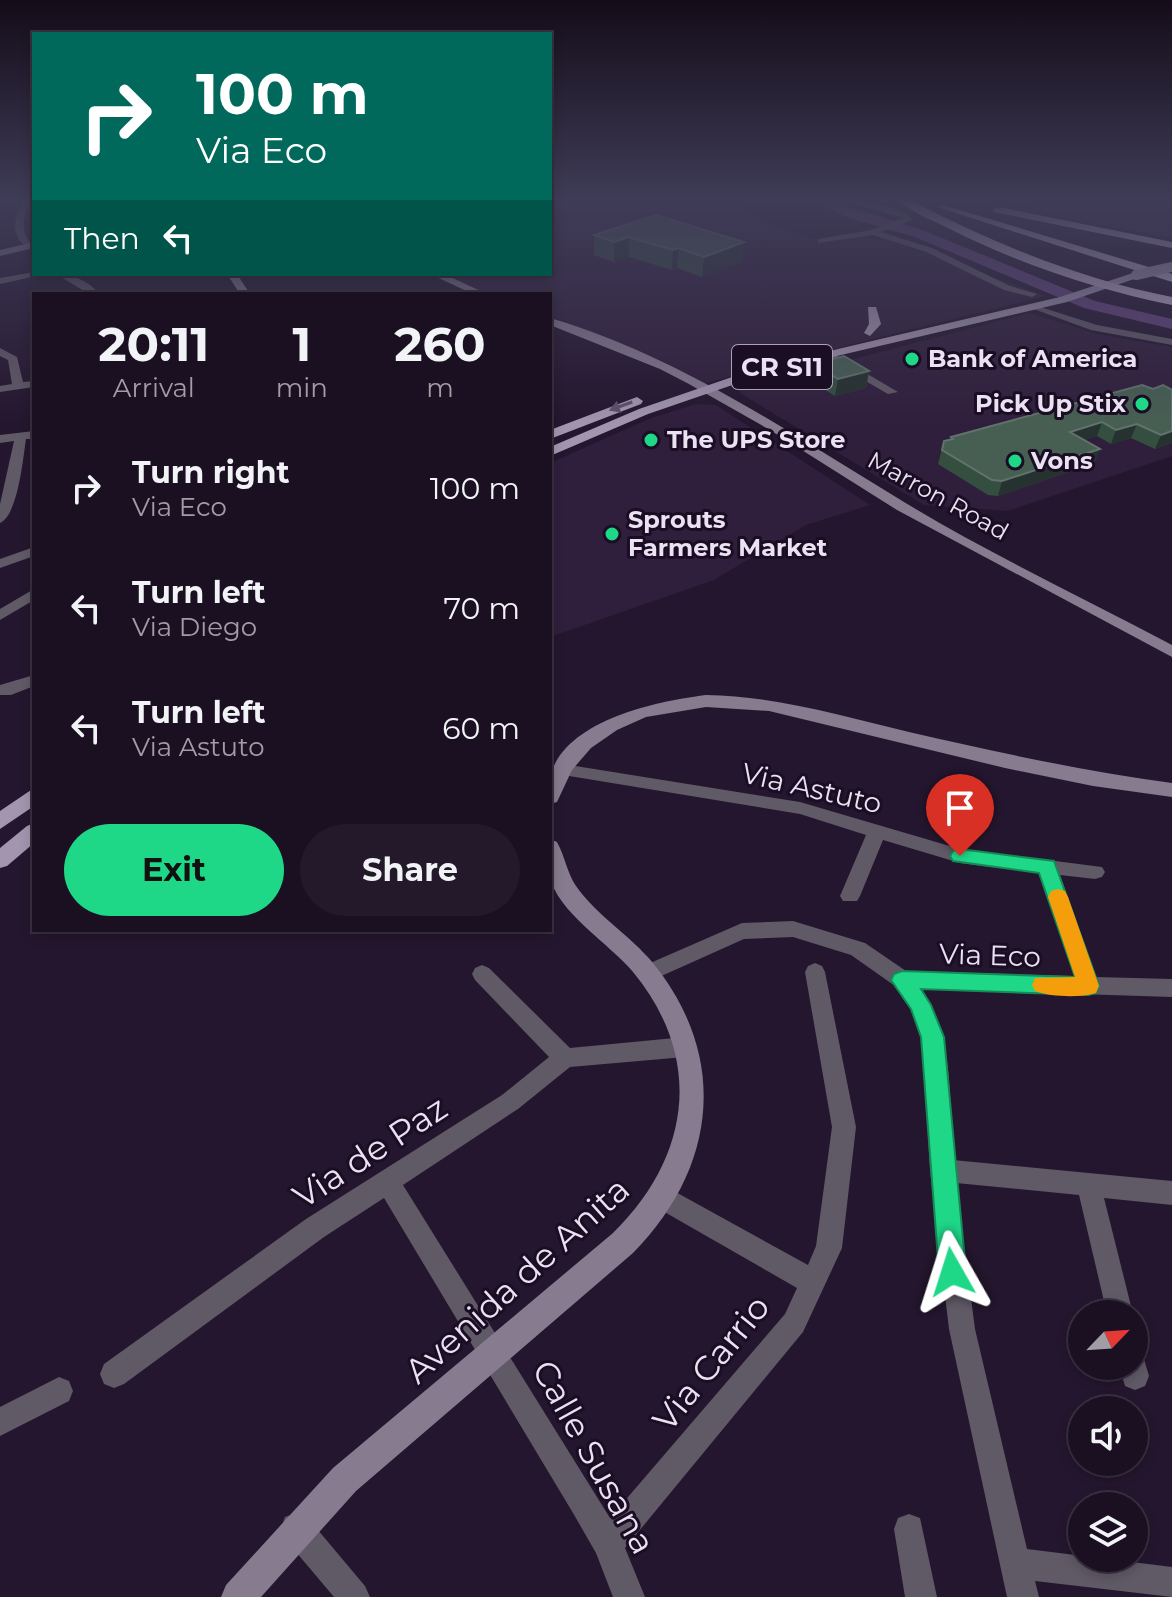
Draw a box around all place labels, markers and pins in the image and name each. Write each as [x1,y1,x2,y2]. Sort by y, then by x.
place label: Bank of America [928,344,1137,373]
marker: Bank of America [903,350,921,368]
place label: Pick Up Stix [975,389,1127,418]
marker: Pick Up Stix [1133,395,1151,413]
place label: The UPS Store [667,425,845,454]
marker: The UPS Store [642,431,660,449]
place label: Vons [1030,446,1093,475]
marker: Vons [1006,452,1024,470]
place label: Sprouts Farmers Market [628,505,828,562]
marker: Sprouts Farmers Market [603,525,621,543]
pin [926,774,994,856]

